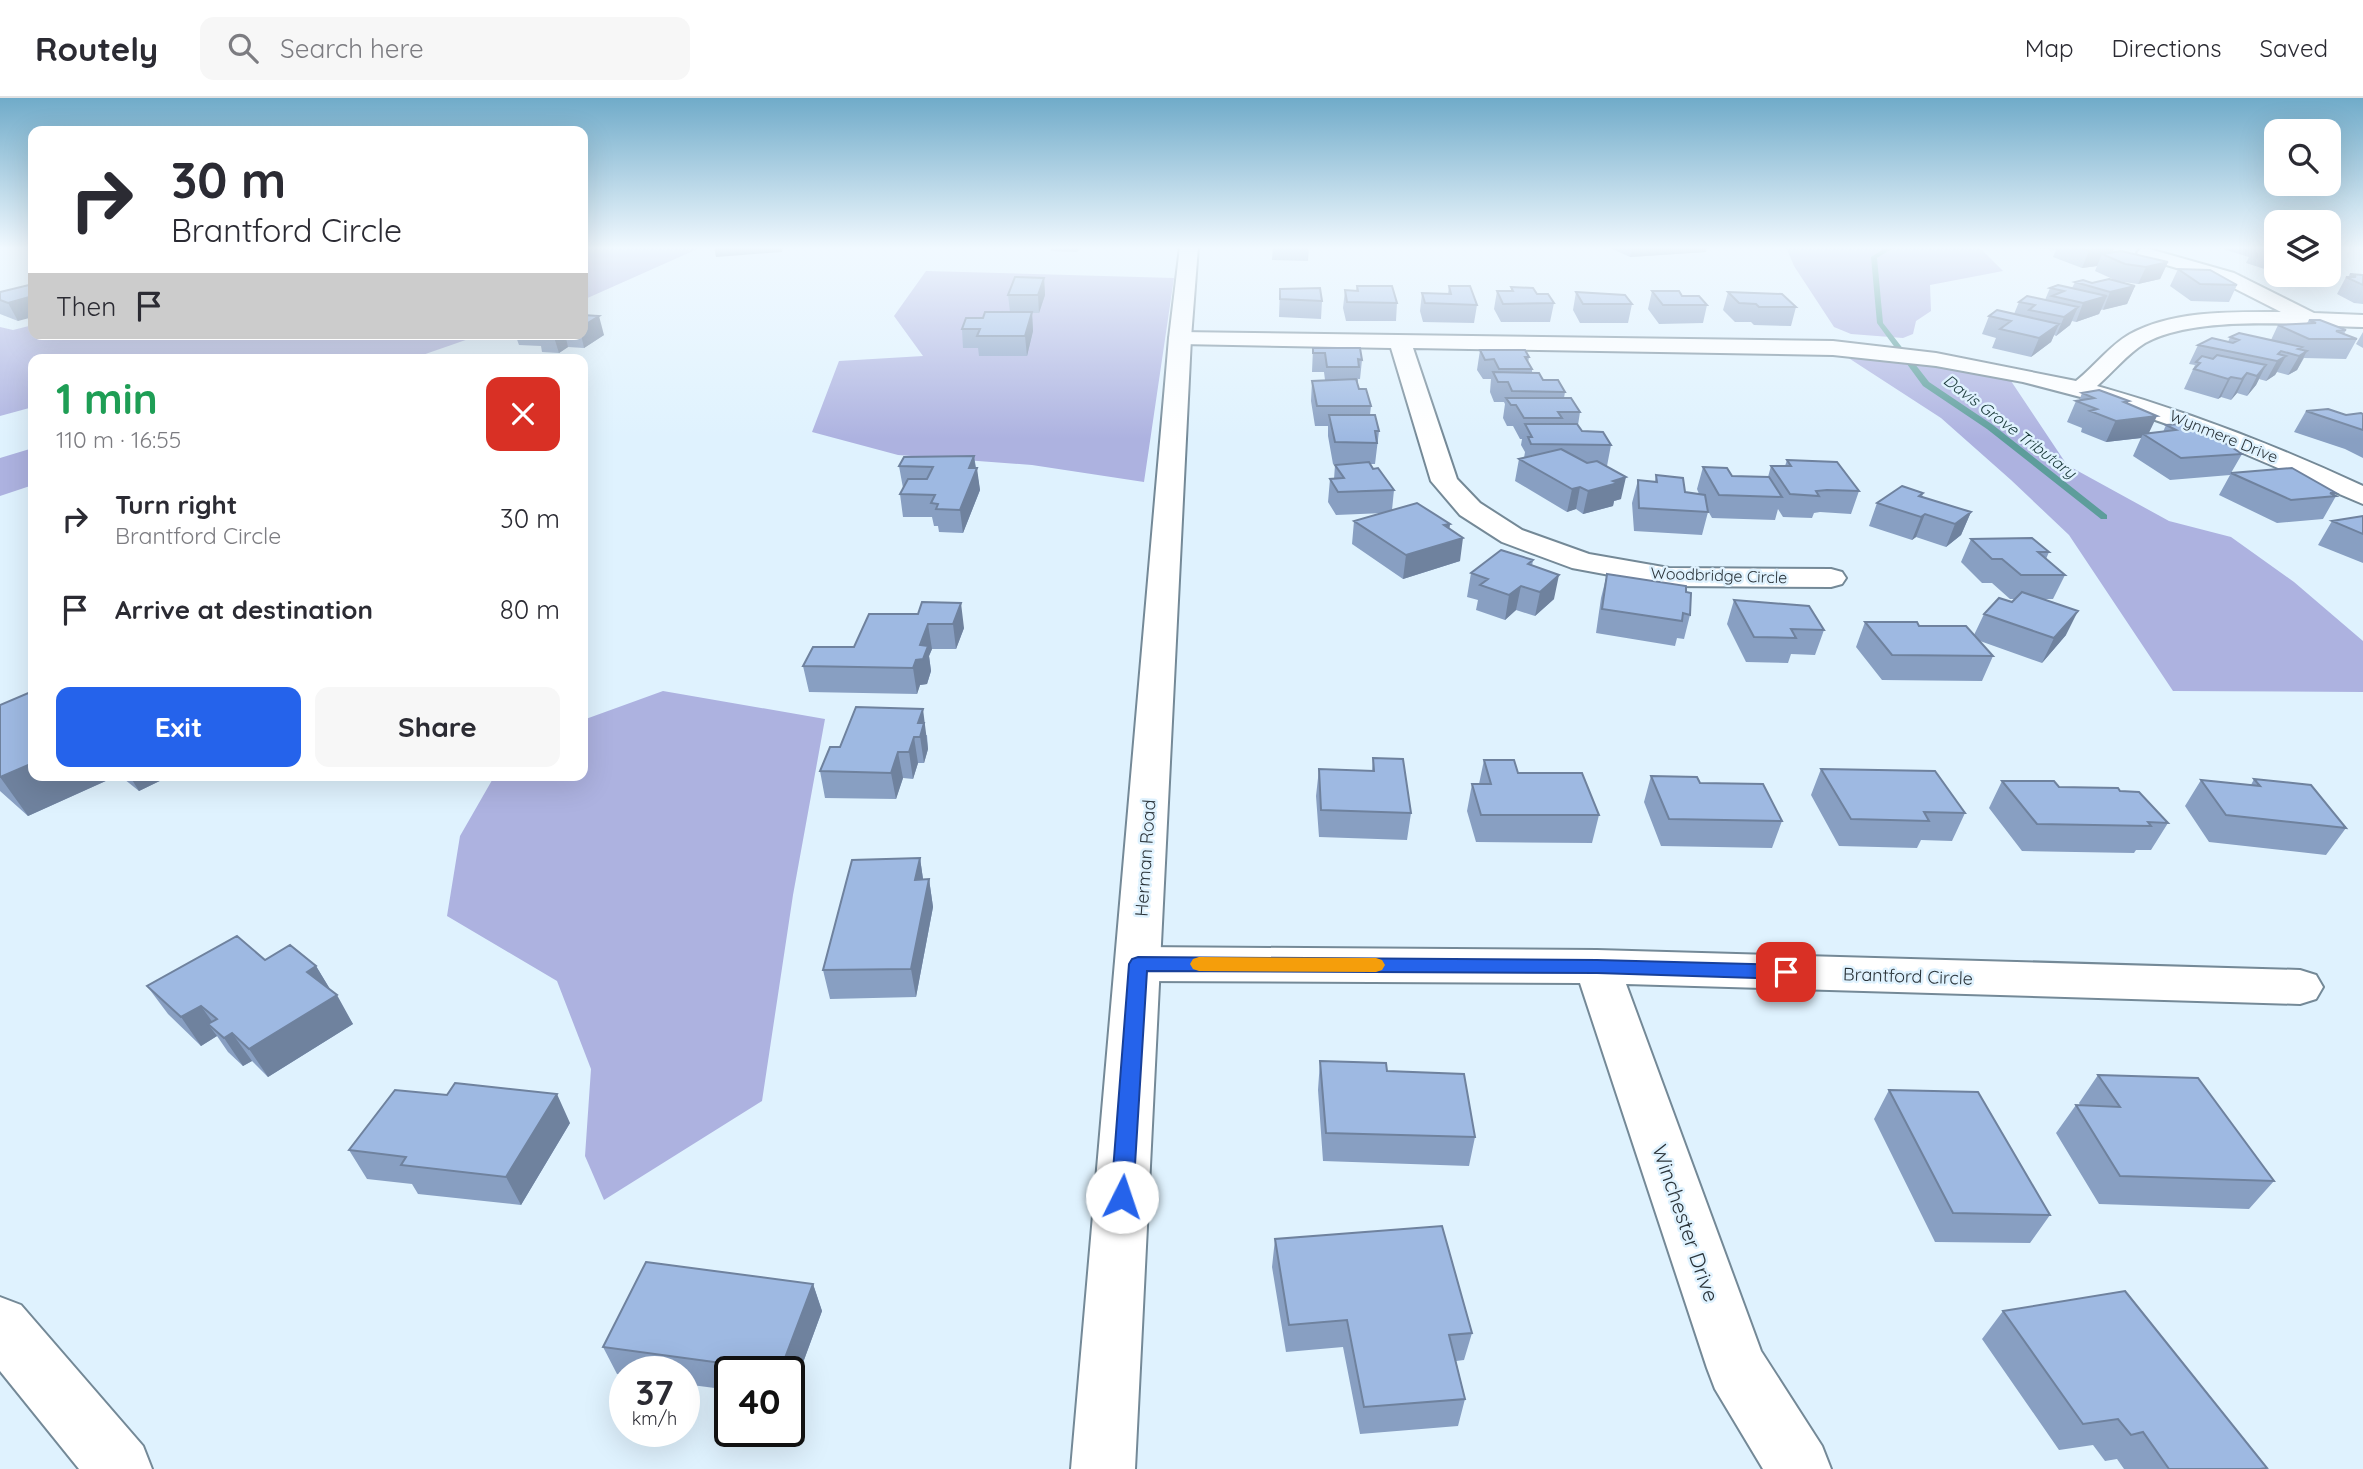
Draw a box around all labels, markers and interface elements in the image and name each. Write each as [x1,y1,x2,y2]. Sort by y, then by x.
search box [200,17,690,80]
text: Routely [35,28,158,69]
icon: search [224,29,262,67]
text: Search here [280,32,424,65]
text: Map [2025,33,2074,63]
text: Directions [2112,33,2222,63]
text: Saved [2260,33,2328,63]
map controls [2264,119,2341,287]
button: search [2264,119,2341,196]
text: 30 m [171,149,286,210]
icon: right [56,154,147,245]
text: Brantford Circle [171,210,402,250]
button: layers [2264,210,2341,287]
icon: arrive [130,287,168,325]
text: Then [56,290,116,323]
water label: Davis Grove Tributary [1940,370,2081,483]
text: 1 min [56,372,158,425]
button: close [486,377,560,451]
street label: Wynmere Drive [2167,405,2281,467]
text: 110 m · 16:55 [56,425,181,454]
text: Turn right [115,488,237,521]
icon: right [56,500,94,538]
text: 30 m [500,502,560,535]
text: Brantford Circle [115,521,281,550]
street label: Woodbridge Circle [1650,563,1788,587]
icon: arrive [56,591,94,629]
text: Arrive at destination [115,593,373,626]
text: 80 m [500,593,560,626]
button: Exit [56,687,301,767]
button: Share [315,687,560,767]
street label: Herman Road [1129,799,1161,917]
pin [1756,942,1816,1002]
icon: arrive [1767,953,1805,991]
street label: Brantford Circle [1843,962,1973,990]
street label: Winchester Drive [1647,1141,1725,1305]
position arrow [1085,1160,1159,1234]
speed limit sign: 40 [714,1356,805,1447]
text: 37 [635,1370,674,1414]
text: km/h [632,1407,677,1430]

